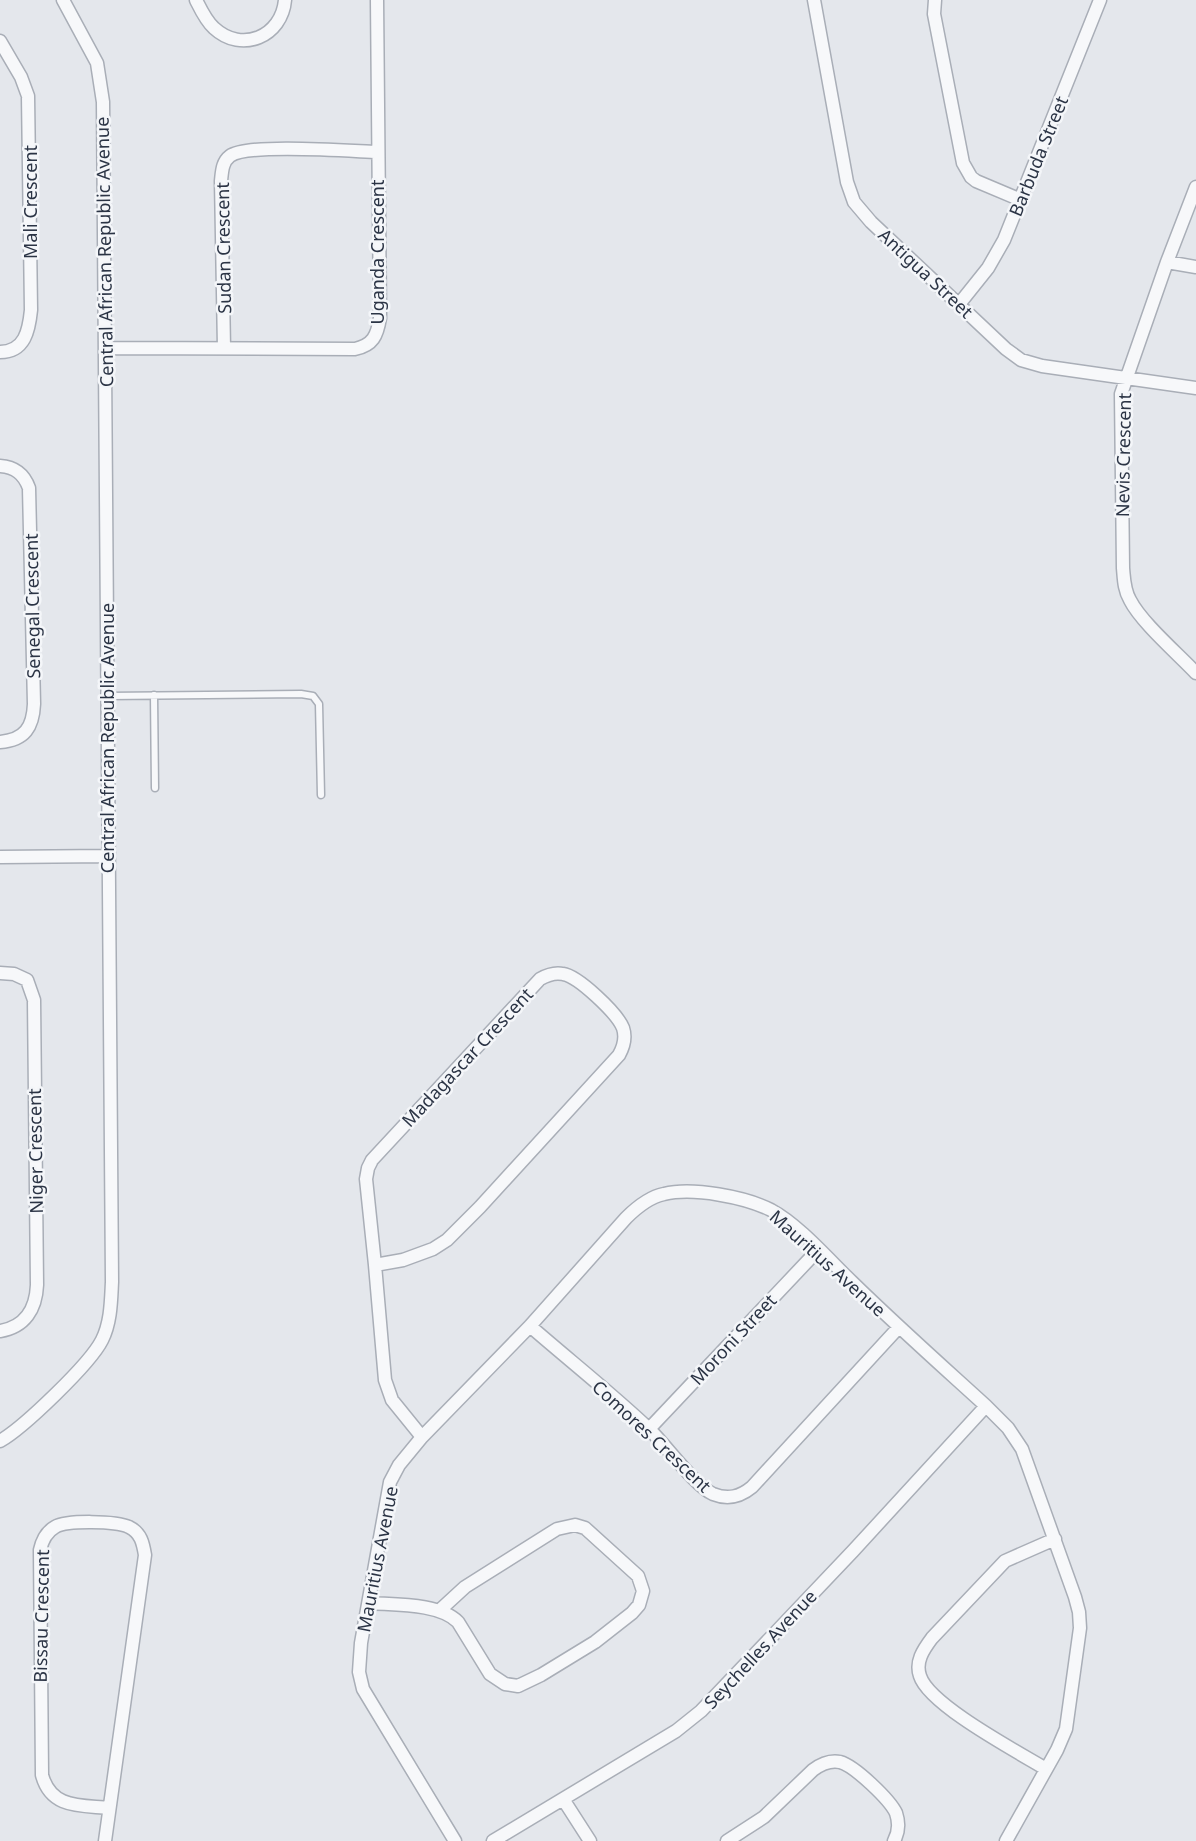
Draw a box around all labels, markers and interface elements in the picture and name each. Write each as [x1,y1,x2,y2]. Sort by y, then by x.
street label: Barbuda Street [1003,92,1073,220]
street label: Central African Republic Avenue [90,117,118,387]
street label: Mali Crescent [18,144,42,259]
street label: Uganda Crescent [365,179,389,324]
street label: Sudan Crescent [210,181,236,314]
street label: Antigua Street [874,223,979,323]
street label: Nevis Crescent [1110,392,1136,517]
street label: Senegal Crescent [19,533,45,679]
street label: Central African Republic Avenue [95,603,119,873]
street label: Madagascar Crescent [396,982,538,1132]
street label: Niger Crescent [22,1088,48,1214]
street label: Mauritius Avenue [765,1204,891,1322]
street label: Moroni Street [685,1288,782,1390]
street label: Comores Crescent [587,1375,717,1498]
street label: Mauritius Avenue [351,1484,403,1634]
street label: Bissau Crescent [28,1549,54,1683]
street label: Seychelles Avenue [698,1584,822,1714]

